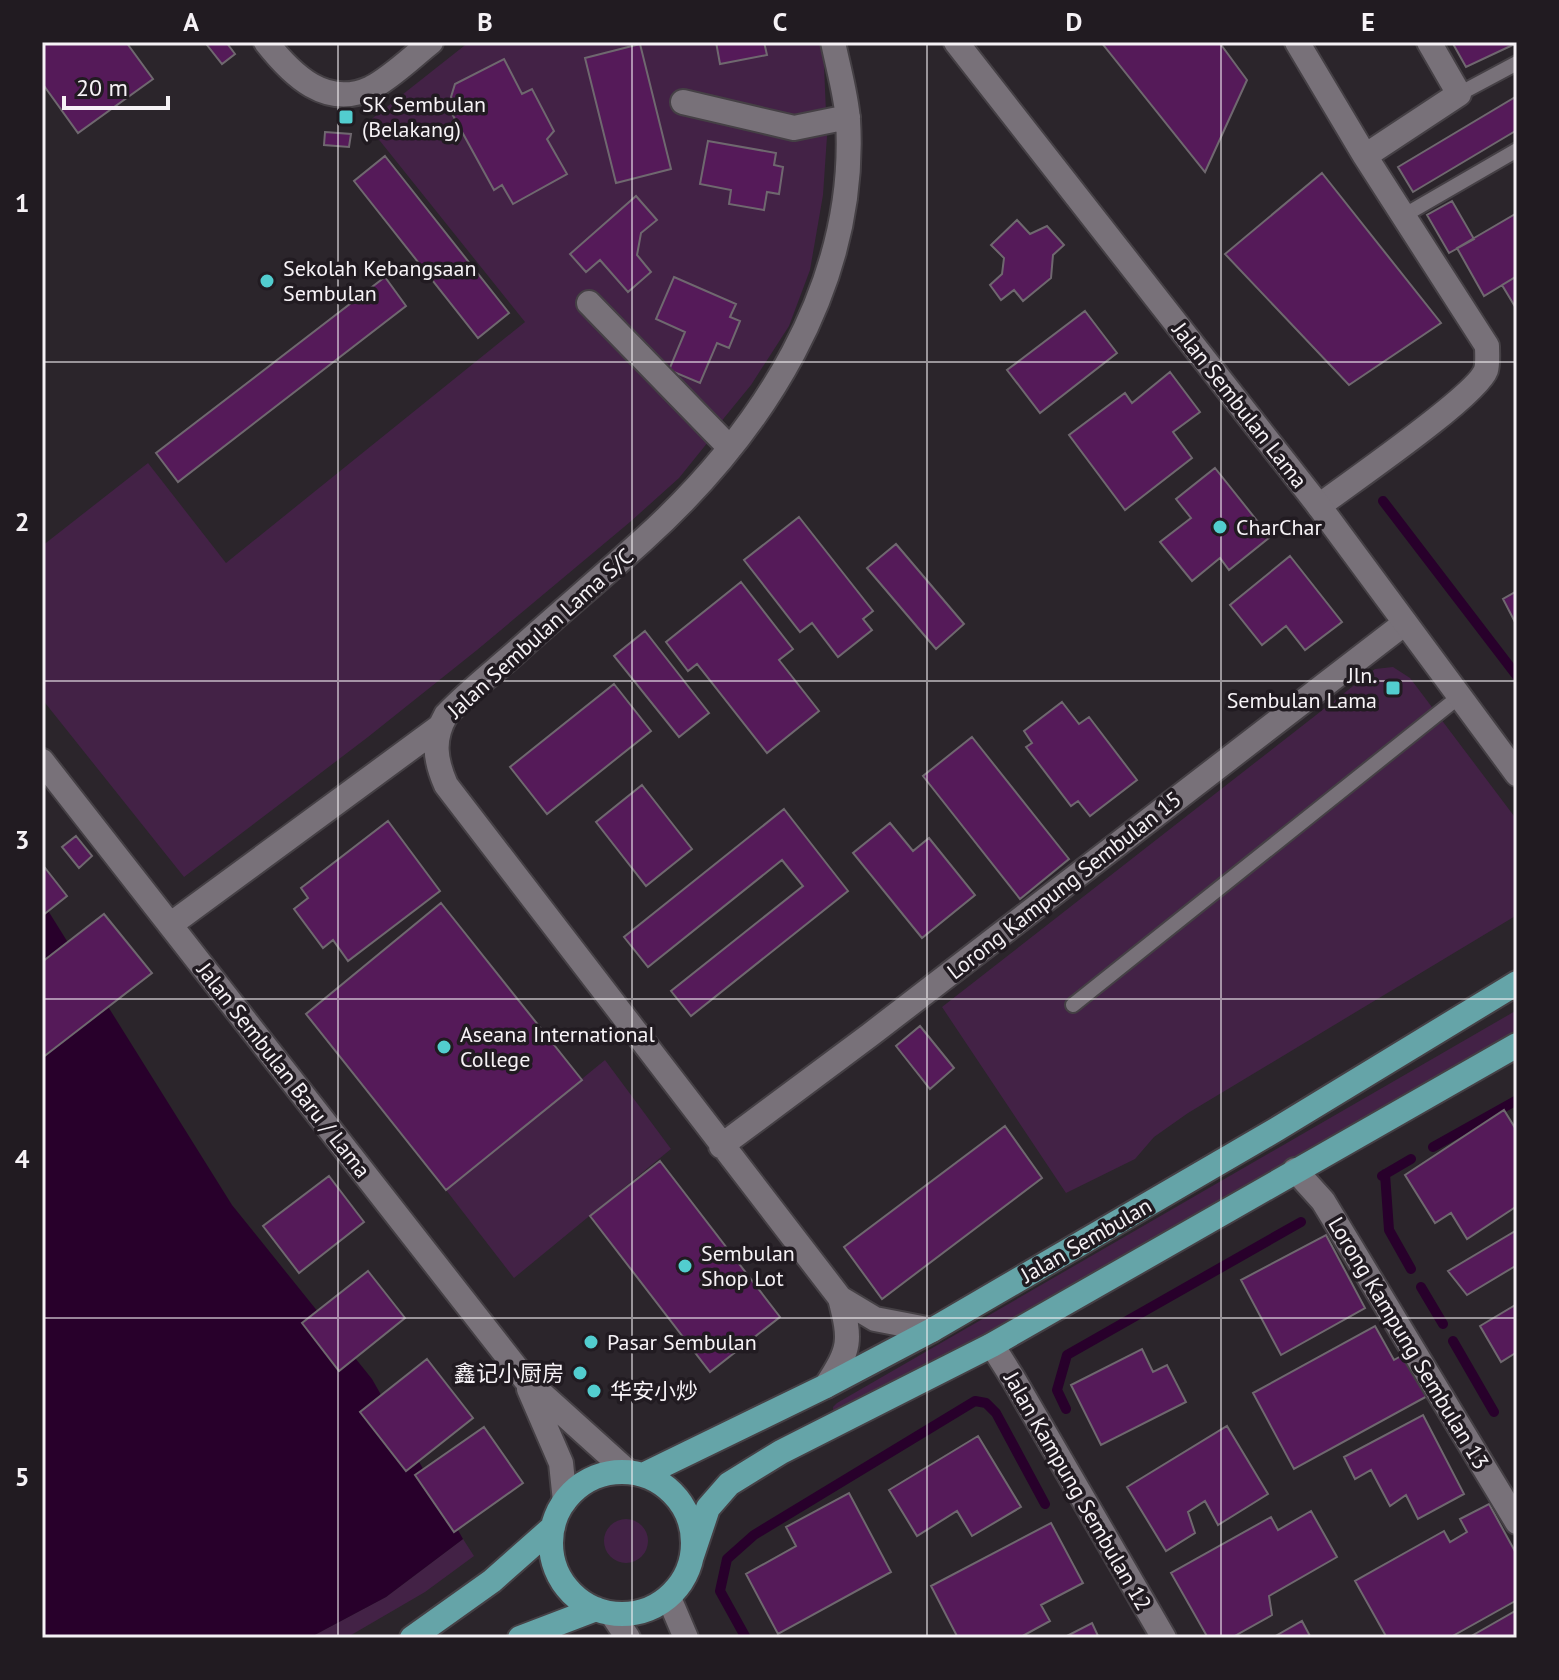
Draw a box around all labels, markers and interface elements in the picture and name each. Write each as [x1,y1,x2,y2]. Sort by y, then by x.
text: A [183,5,199,38]
text: B [477,5,493,38]
text: C [773,5,787,38]
text: D [1066,5,1082,38]
text: E [1361,5,1375,38]
scale bar [64,60,168,110]
text: 20 m [76,72,128,103]
place label: SK Sembulan (Belakang) [362,90,486,143]
marker: SK Sembulan (Belakang) [337,108,355,126]
text: 1 [15,186,29,219]
place label: Sekolah Kebangsaan Sembulan [283,254,476,307]
marker: Sekolah Kebangsaan Sembulan [258,272,276,290]
street label: Jalan Sembulan Lama [1166,316,1313,494]
text: 2 [15,505,29,538]
place label: CharChar [1236,513,1322,541]
marker: CharChar [1211,518,1229,536]
street label: Jalan Sembulan Lama S/C [440,542,639,725]
place label: Jln. Sembulan Lama [1227,661,1377,714]
marker: Jln. Sembulan Lama [1384,679,1402,697]
street label: Lorong Kampung Sembulan 15 [941,785,1187,985]
text: 3 [15,823,29,856]
street label: Jalan Sembulan Baru / Lama [191,956,377,1183]
place label: Aseana International College [460,1020,655,1073]
marker: Aseana International College [435,1038,453,1056]
text: 4 [15,1142,30,1175]
street label: Jalan Sembulan [1015,1191,1156,1289]
street label: Lorong Kampung Sembulan 13 [1322,1212,1496,1474]
place label: Sembulan Shop Lot [701,1239,795,1292]
marker: Sembulan Shop Lot [676,1257,694,1275]
place label: Pasar Sembulan [607,1328,757,1356]
marker: Pasar Sembulan [582,1333,600,1351]
place label: 鑫记小厨房 [454,1359,564,1387]
marker: 鑫记小厨房 [571,1364,589,1382]
street label: Jalan Kampung Sembulan 12 [998,1366,1158,1615]
place label: 华安小炒 [610,1377,698,1405]
marker: 华安小炒 [585,1382,603,1400]
text: 5 [15,1460,29,1493]

